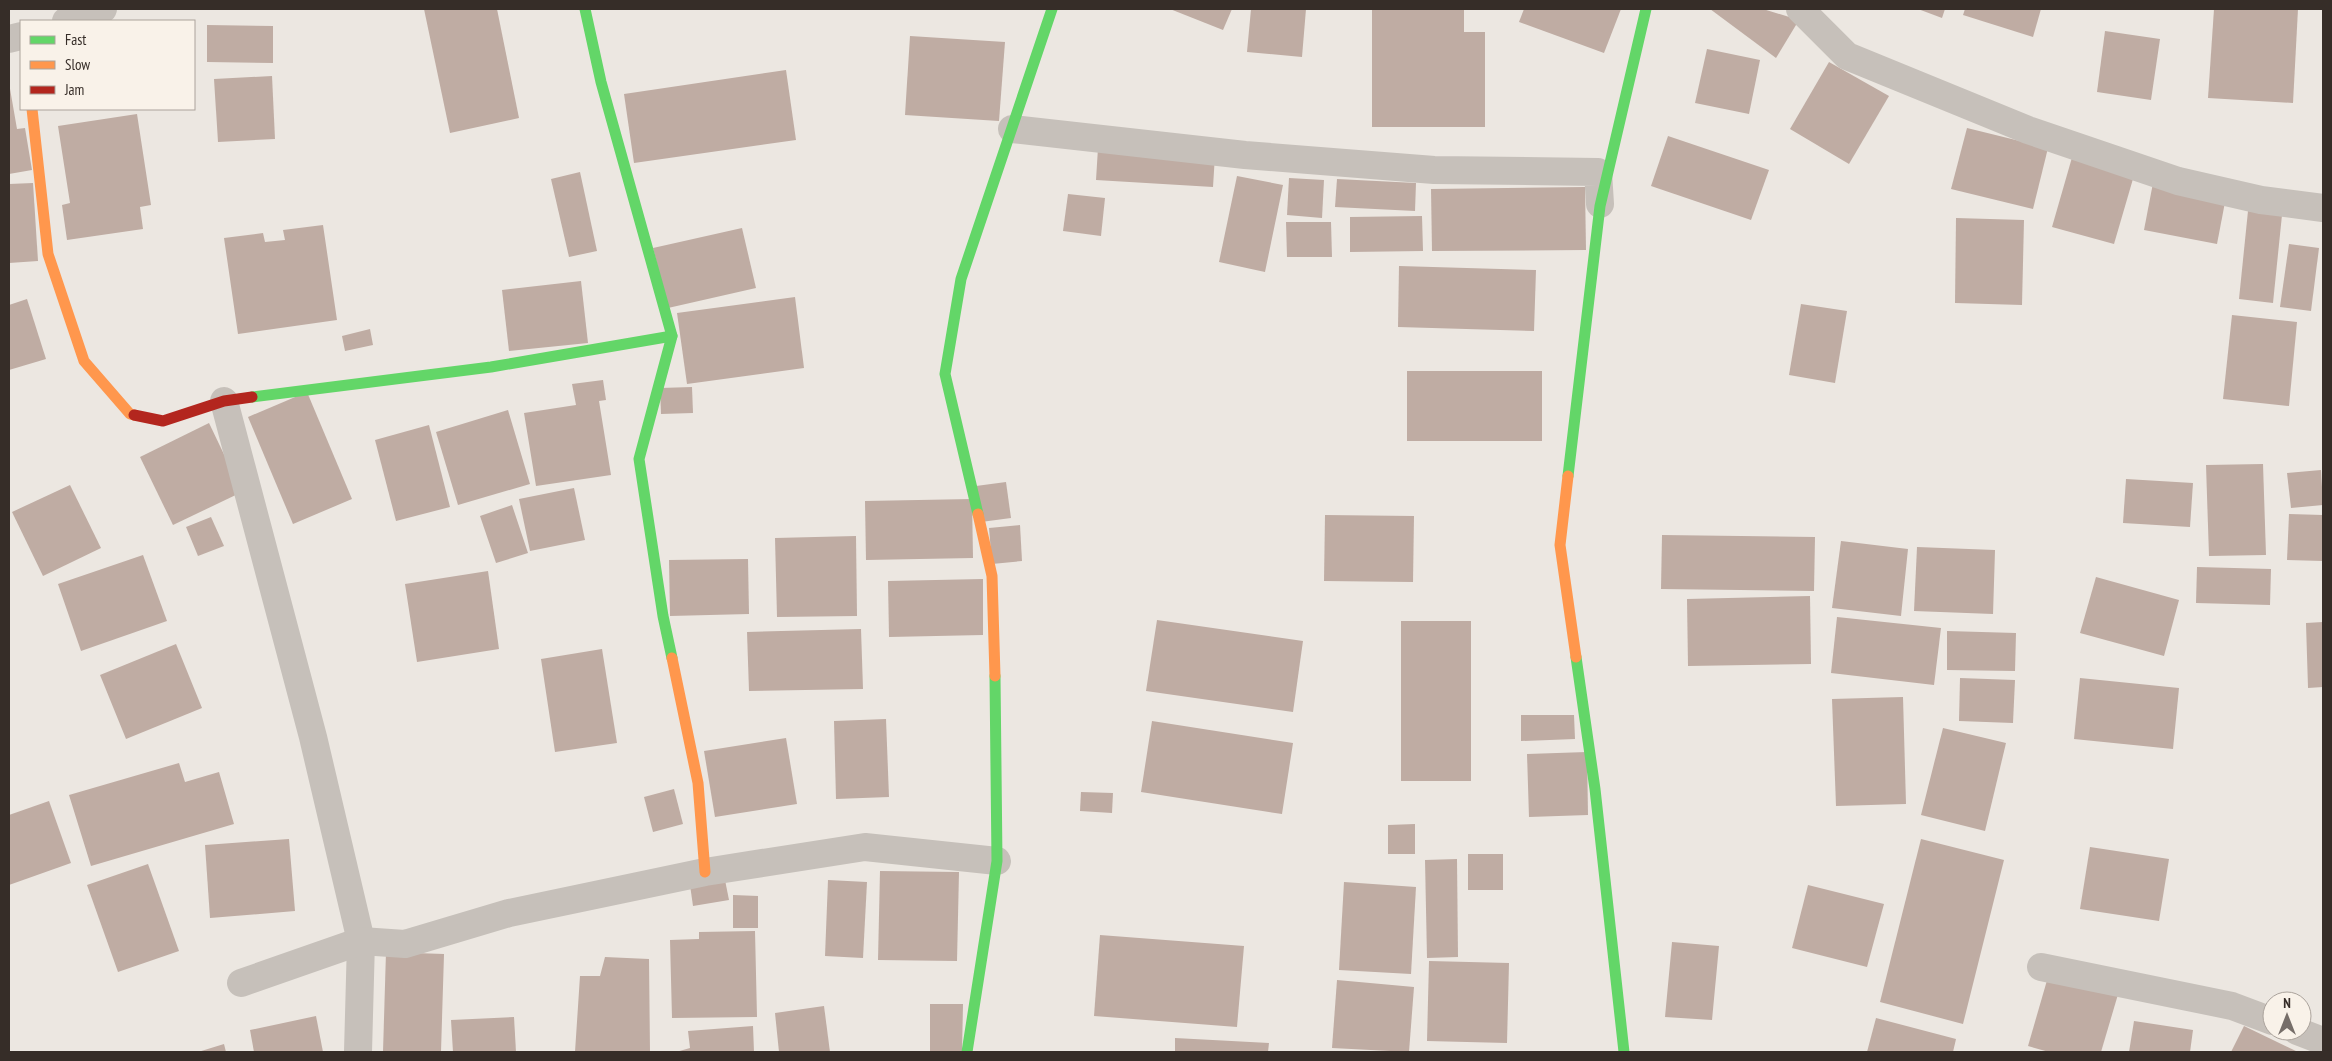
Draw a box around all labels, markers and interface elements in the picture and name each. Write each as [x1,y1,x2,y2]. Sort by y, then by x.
legend [20,20,195,110]
text: Fast [65,30,86,49]
text: Slow [65,55,90,74]
text: Jam [64,80,84,99]
north arrow [2262,991,2312,1041]
text: N [2283,994,2291,1012]

